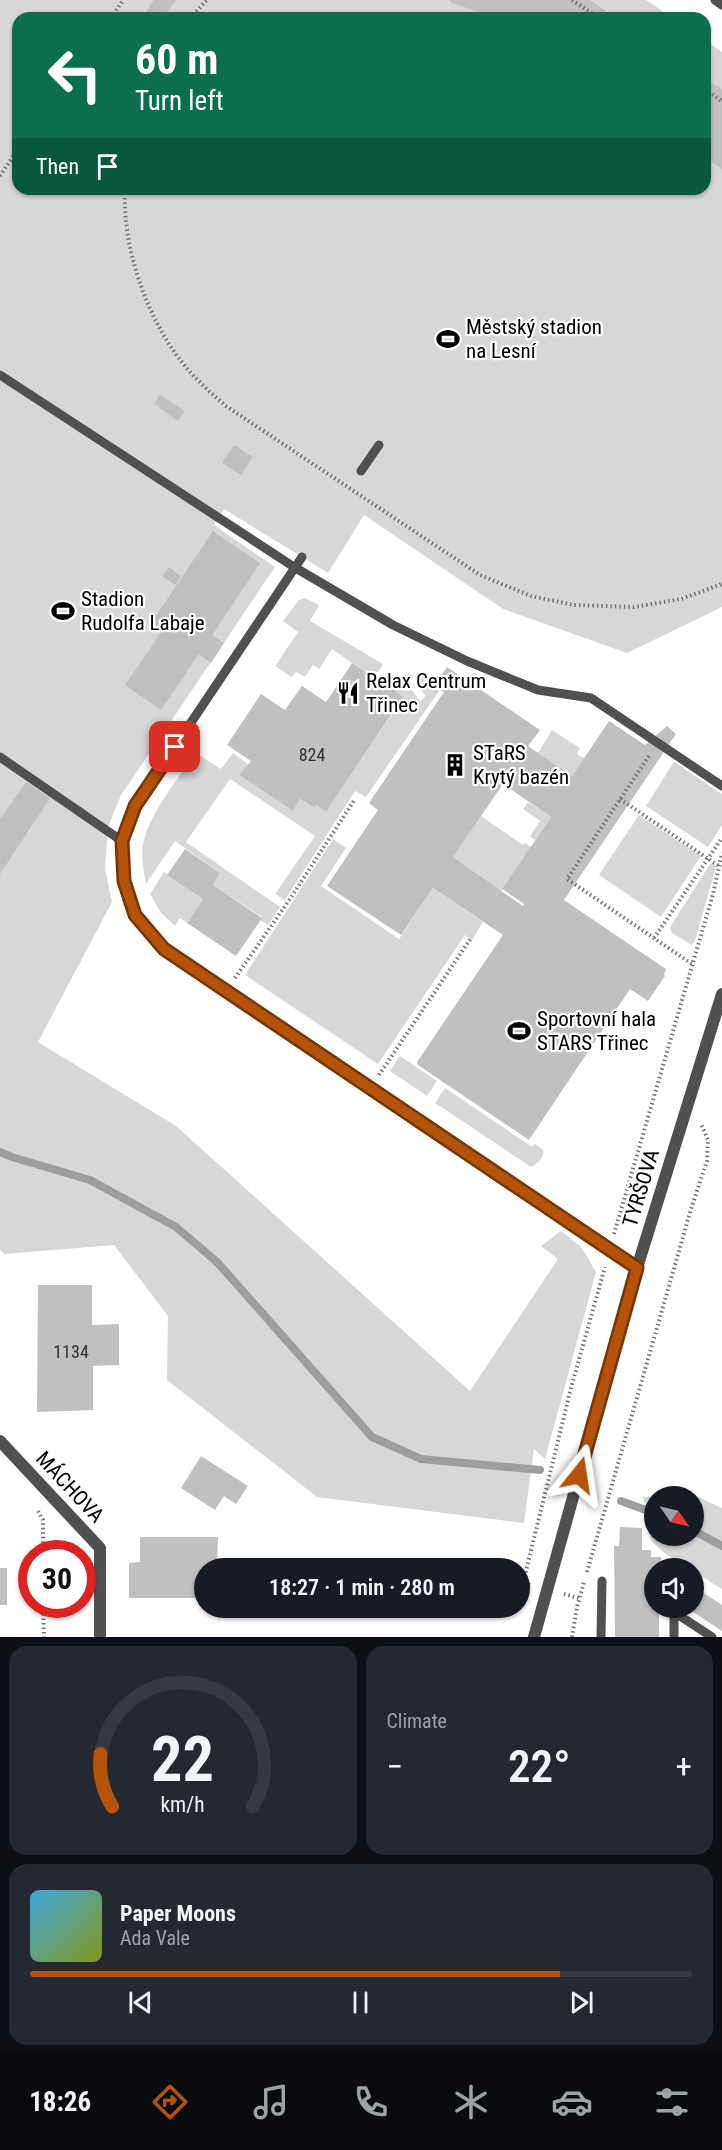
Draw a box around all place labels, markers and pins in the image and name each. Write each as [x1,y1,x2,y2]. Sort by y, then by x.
place label: Městský stadion na Lesní [466,315,602,363]
sports icon: Městský stadion na Lesní [435,326,461,352]
place label: Stadion Rudolfa Labaje [81,587,205,635]
sports icon: Stadion Rudolfa Labaje [50,598,76,624]
place label: Relax Centrum Třinec [366,669,486,717]
restaurant icon: Relax Centrum Třinec [335,680,361,706]
pin [149,721,200,772]
place label: STaRS Krytý bazén [473,741,569,789]
building icon: STaRS Krytý bazén [442,752,468,778]
place label: Sportovní hala STARS Třinec [537,1007,656,1055]
sports icon: Sportovní hala STARS Třinec [506,1018,532,1044]

